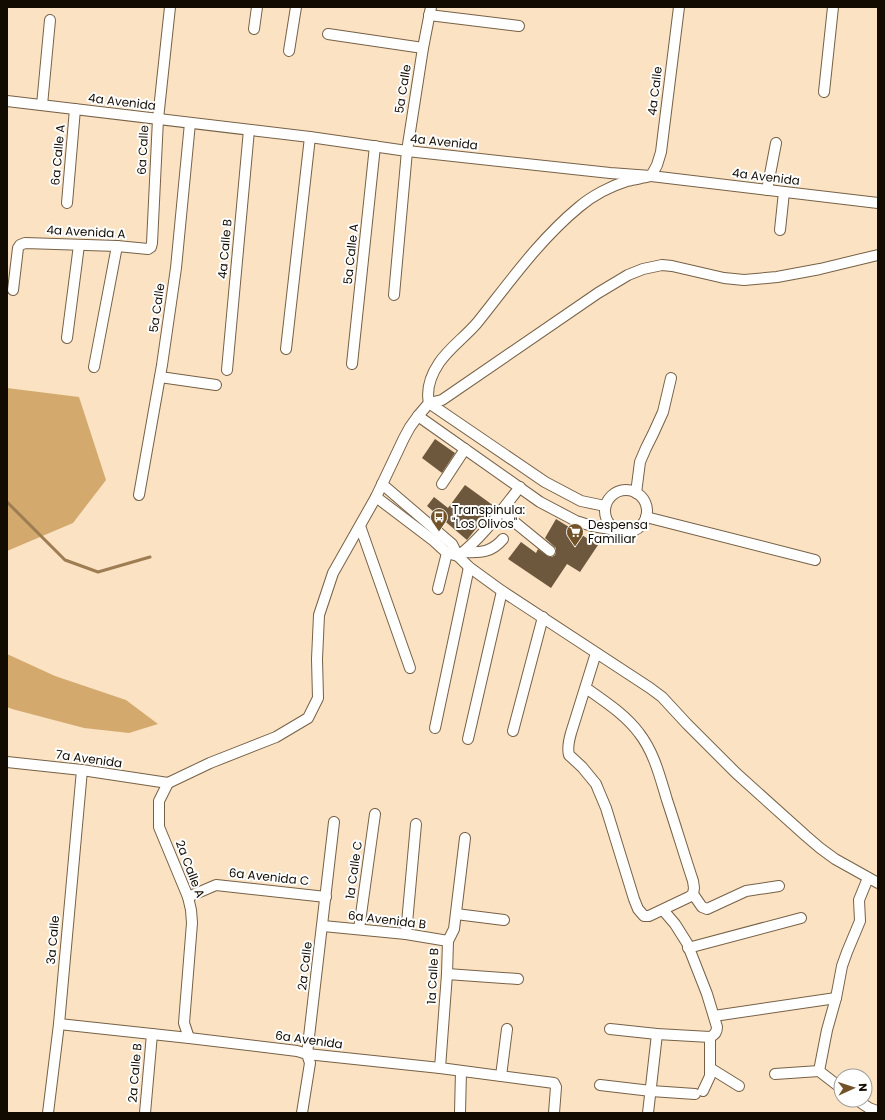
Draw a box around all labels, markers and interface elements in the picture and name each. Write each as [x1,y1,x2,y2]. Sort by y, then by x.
street label: 5a Calle [390,63,415,115]
street label: 4a Calle [643,65,666,117]
street label: 4a Avenida [87,89,157,114]
street label: 6a Calle A [46,124,69,186]
street label: 6a Calle [133,125,152,175]
street label: 4a Avenida [409,129,479,154]
street label: 4a Avenida [731,164,801,189]
street label: 4a Calle B [213,218,236,280]
street label: 4a Avenida A [46,221,126,242]
street label: 5a Calle A [339,223,362,285]
street label: 5a Calle [145,282,168,334]
place label: Transpinula: "Los Olivos" [452,501,525,532]
bus stop icon: Transpinula: "Los Olivos" [429,507,449,532]
place label: Despensa Familiar [588,516,648,547]
supermarket icon: Despensa Familiar [565,522,585,547]
street label: 7a Avenida [55,745,123,772]
street label: 2a Calle A [172,838,209,900]
street label: 1a Calle C [341,840,366,900]
street label: 6a Avenida C [228,864,310,889]
street label: 6a Avenida B [347,906,427,933]
street label: 3a Calle [42,915,63,965]
street label: 2a Calle [293,941,316,991]
street label: 1a Calle B [423,947,442,1005]
street label: 6a Avenida [274,1026,344,1053]
street label: 2a Calle B [123,1043,146,1103]
north arrow [833,1068,873,1108]
text: N [855,1083,871,1092]

